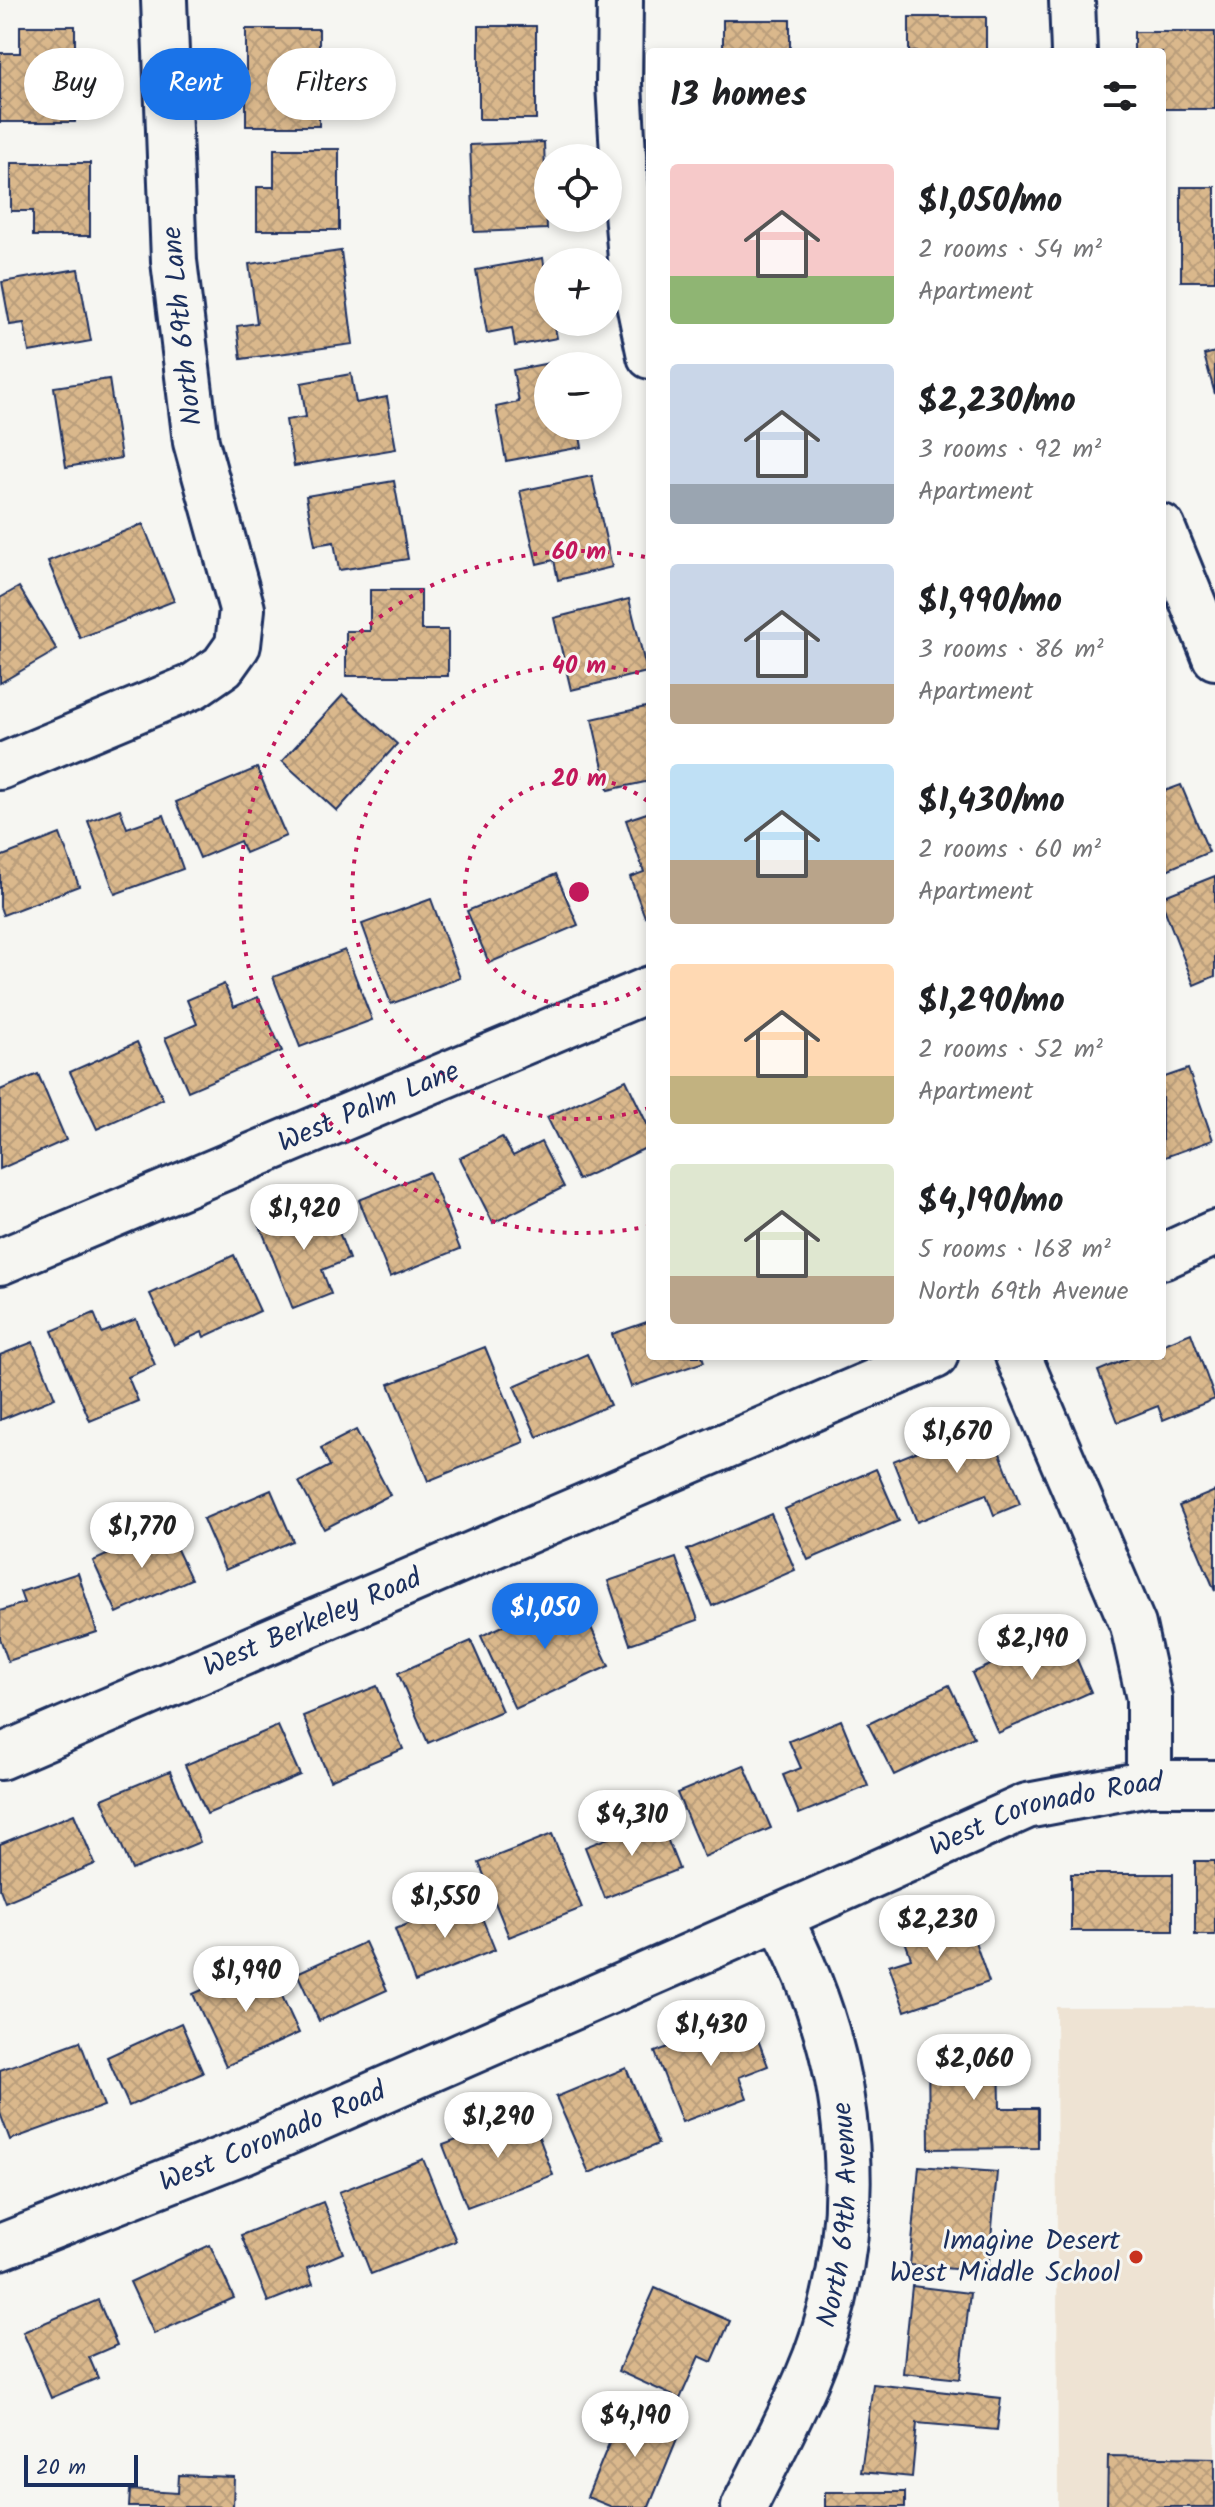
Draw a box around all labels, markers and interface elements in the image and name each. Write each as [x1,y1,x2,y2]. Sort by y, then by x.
chip: Buy [24,48,124,120]
chip: Rent [140,48,251,120]
chip: Filters [267,48,396,120]
text: 13 homes [670,69,807,123]
icon: filters [1098,74,1142,118]
map controls [534,144,622,440]
button: locate [534,144,622,232]
text: $1,050/mo [918,175,1062,229]
icon: home [734,196,830,292]
street label: North 69th Lane [150,224,216,428]
text: 2 rooms · 54 m² [918,229,1102,271]
button: + [534,248,622,336]
text: Apartment [918,271,1033,313]
button: − [534,352,622,440]
text: $2,230/mo [918,375,1076,429]
icon: home [734,396,830,492]
text: 3 rooms · 92 m² [918,429,1101,471]
text: Apartment [918,471,1033,513]
text: 60 m [552,533,606,572]
text: $1,990/mo [918,575,1062,629]
icon: home [734,596,830,692]
text: 3 rooms · 86 m² [918,629,1103,671]
text: 40 m [552,647,606,686]
text: Apartment [918,671,1033,713]
text: 20 m [551,760,607,799]
text: $1,430/mo [918,775,1065,829]
icon: home [734,796,830,892]
text: 2 rooms · 60 m² [918,829,1101,871]
text: Apartment [918,871,1033,913]
centre of rings [565,878,593,906]
text: $1,290/mo [918,975,1065,1029]
icon: home [734,996,830,1092]
text: 2 rooms · 52 m² [918,1029,1103,1071]
street label: West Palm Lane [271,1049,467,1165]
text: Apartment [918,1071,1033,1113]
text: $4,190/mo [918,1175,1063,1229]
pin: $1,920 [239,1184,369,1252]
text: $1,920 [268,1189,340,1231]
icon: home [734,1196,830,1292]
text: 5 rooms · 168 m² [918,1229,1111,1271]
text: North 69th Avenue [918,1271,1129,1313]
pin: $1,670 [892,1407,1022,1475]
text: $1,670 [922,1412,992,1454]
pin: $1,770 [77,1502,207,1570]
text: $1,770 [108,1507,176,1549]
street label: West Berkeley Road [196,1556,430,1690]
pin: $1,050 [480,1583,610,1651]
text: $1,050 [510,1588,580,1630]
pin: $2,190 [967,1614,1097,1682]
text: $2,190 [996,1619,1068,1661]
street label: West Coronado Road [922,1761,1163,1869]
pin: $4,310 [567,1790,697,1858]
text: $4,310 [596,1795,668,1837]
pin: $1,550 [380,1872,510,1940]
text: $1,550 [410,1877,480,1919]
pin: $2,230 [872,1895,1002,1963]
text: $2,230 [897,1900,977,1942]
pin: $1,990 [181,1946,311,2014]
text: $1,990 [211,1951,281,1993]
pin: $1,430 [646,2000,776,2068]
text: $1,430 [675,2005,747,2047]
pin: $2,060 [909,2034,1039,2102]
text: $2,060 [935,2039,1013,2081]
street label: West Coronado Road [153,2069,394,2205]
pin: $1,290 [433,2092,563,2160]
text: $1,290 [462,2097,534,2139]
street label: North 69th Avenue [804,2099,870,2333]
place label: Imagine Desert West Middle School [890,2219,1121,2296]
marker: Imagine Desert West Middle School [1127,2248,1145,2266]
pin: $4,190 [570,2391,700,2459]
text: $4,190 [600,2396,670,2438]
scale bar [24,2451,138,2487]
text: 20 m [36,2451,86,2486]

